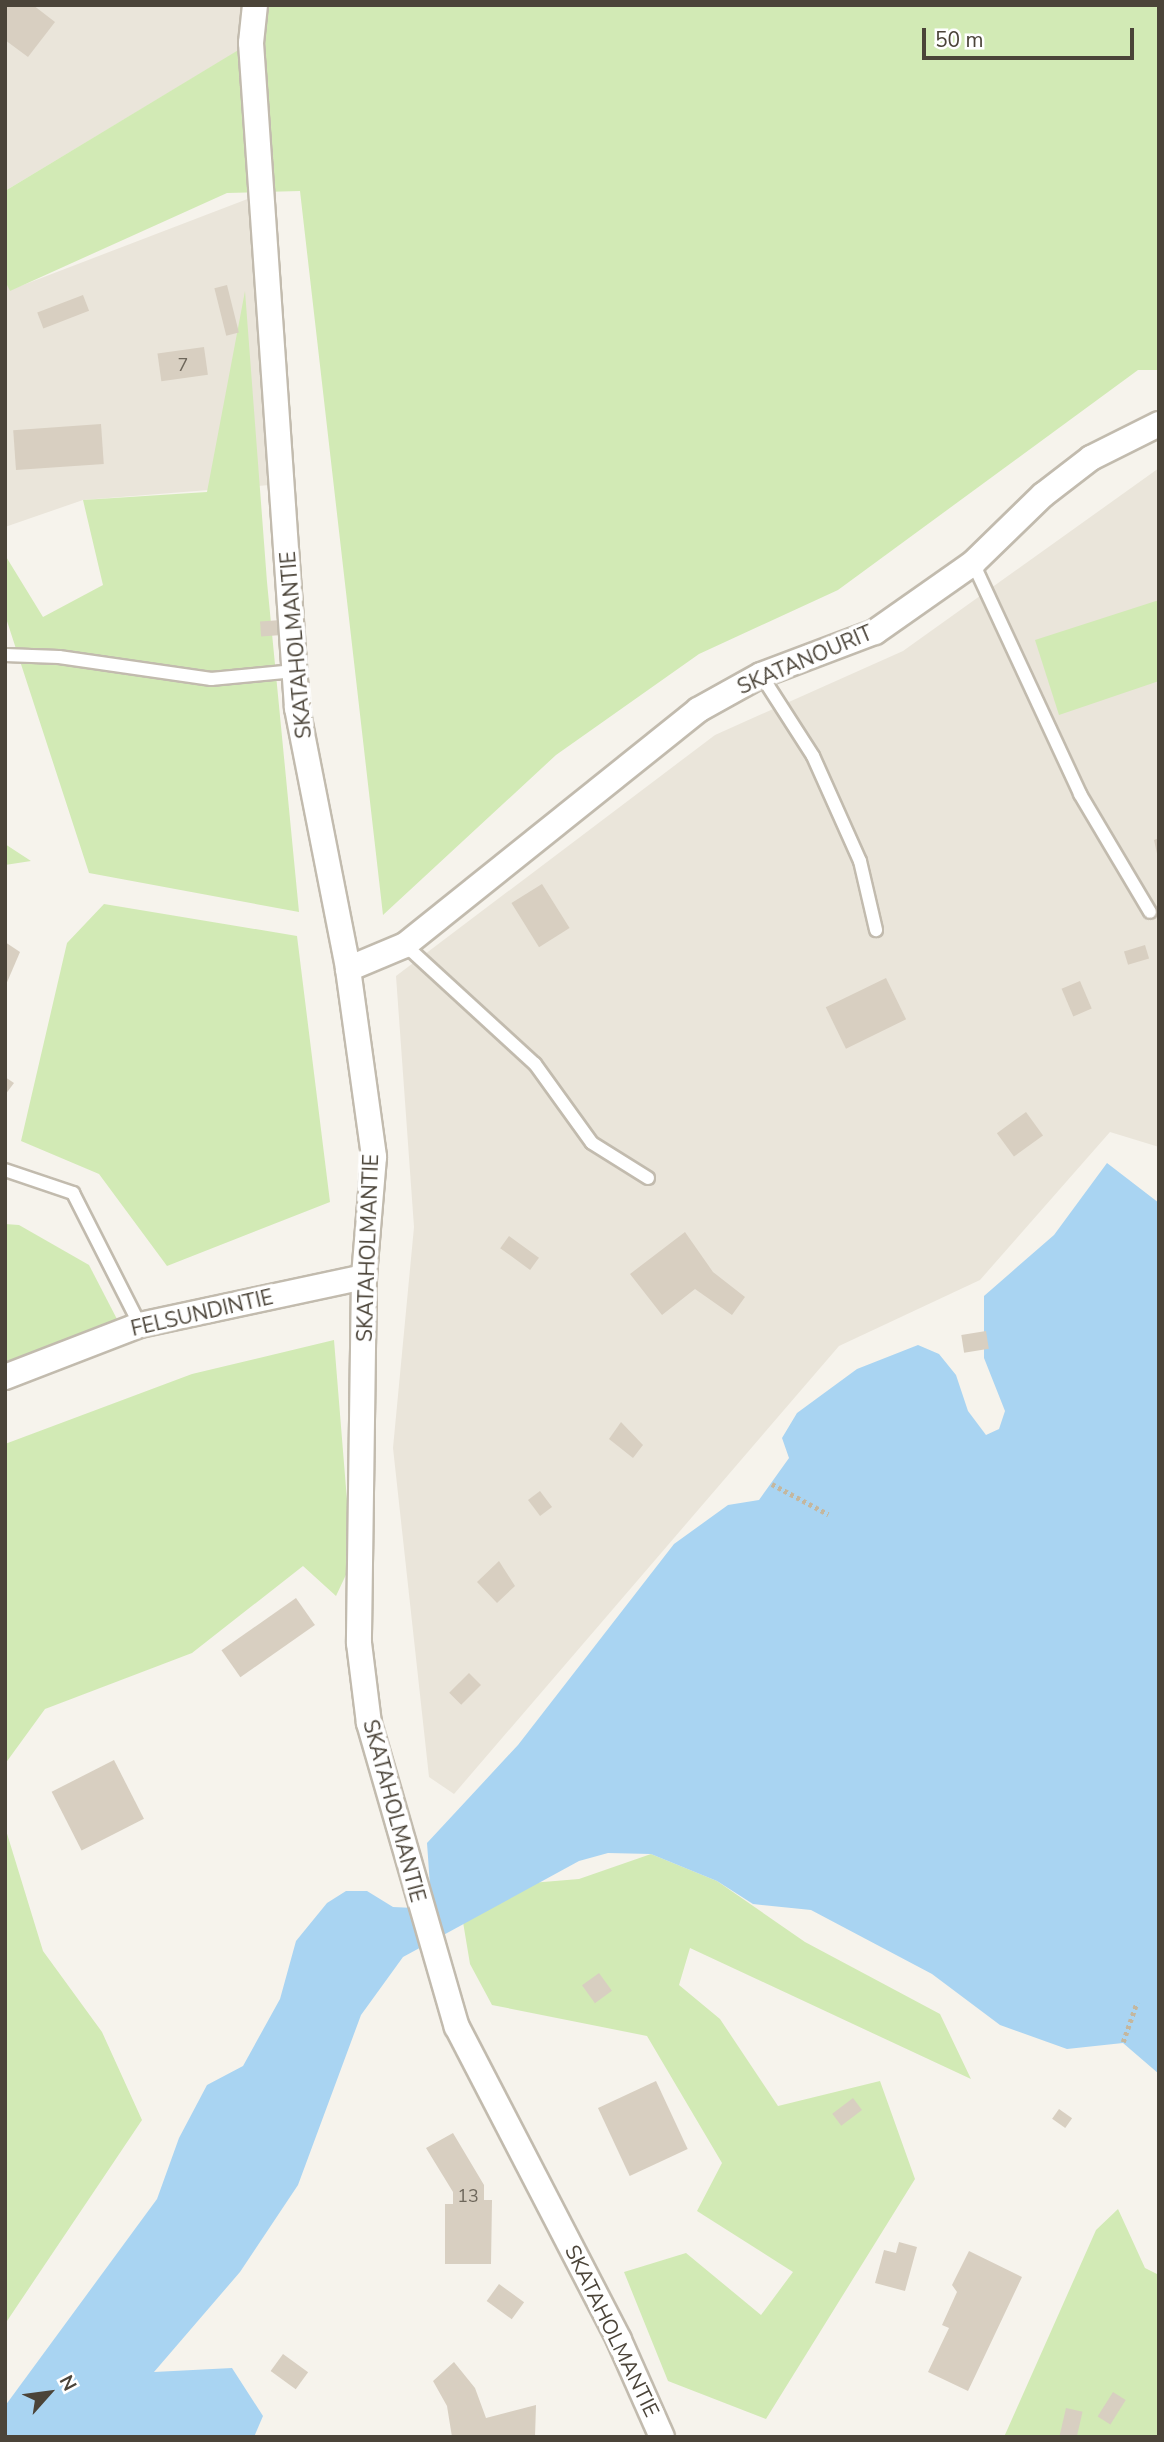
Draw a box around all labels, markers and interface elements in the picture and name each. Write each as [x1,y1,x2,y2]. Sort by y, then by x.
scale bar [926,14,1138,58]
text: 50 m [935,26,984,54]
house number: 7 [178,354,188,376]
street label: SKATAHOLMANTIE [275,550,317,740]
street label: SKATANOURIT [734,620,876,700]
street label: SKATAHOLMANTIE [352,1154,384,1342]
street label: FELSUNDINTIE [128,1284,276,1342]
street label: SKATAHOLMANTIE [357,1717,431,1905]
house number: 13 [457,2185,479,2207]
street label: SKATAHOLMANTIE [559,2241,665,2421]
north arrow [14,2358,84,2428]
text: N [53,2371,82,2396]

